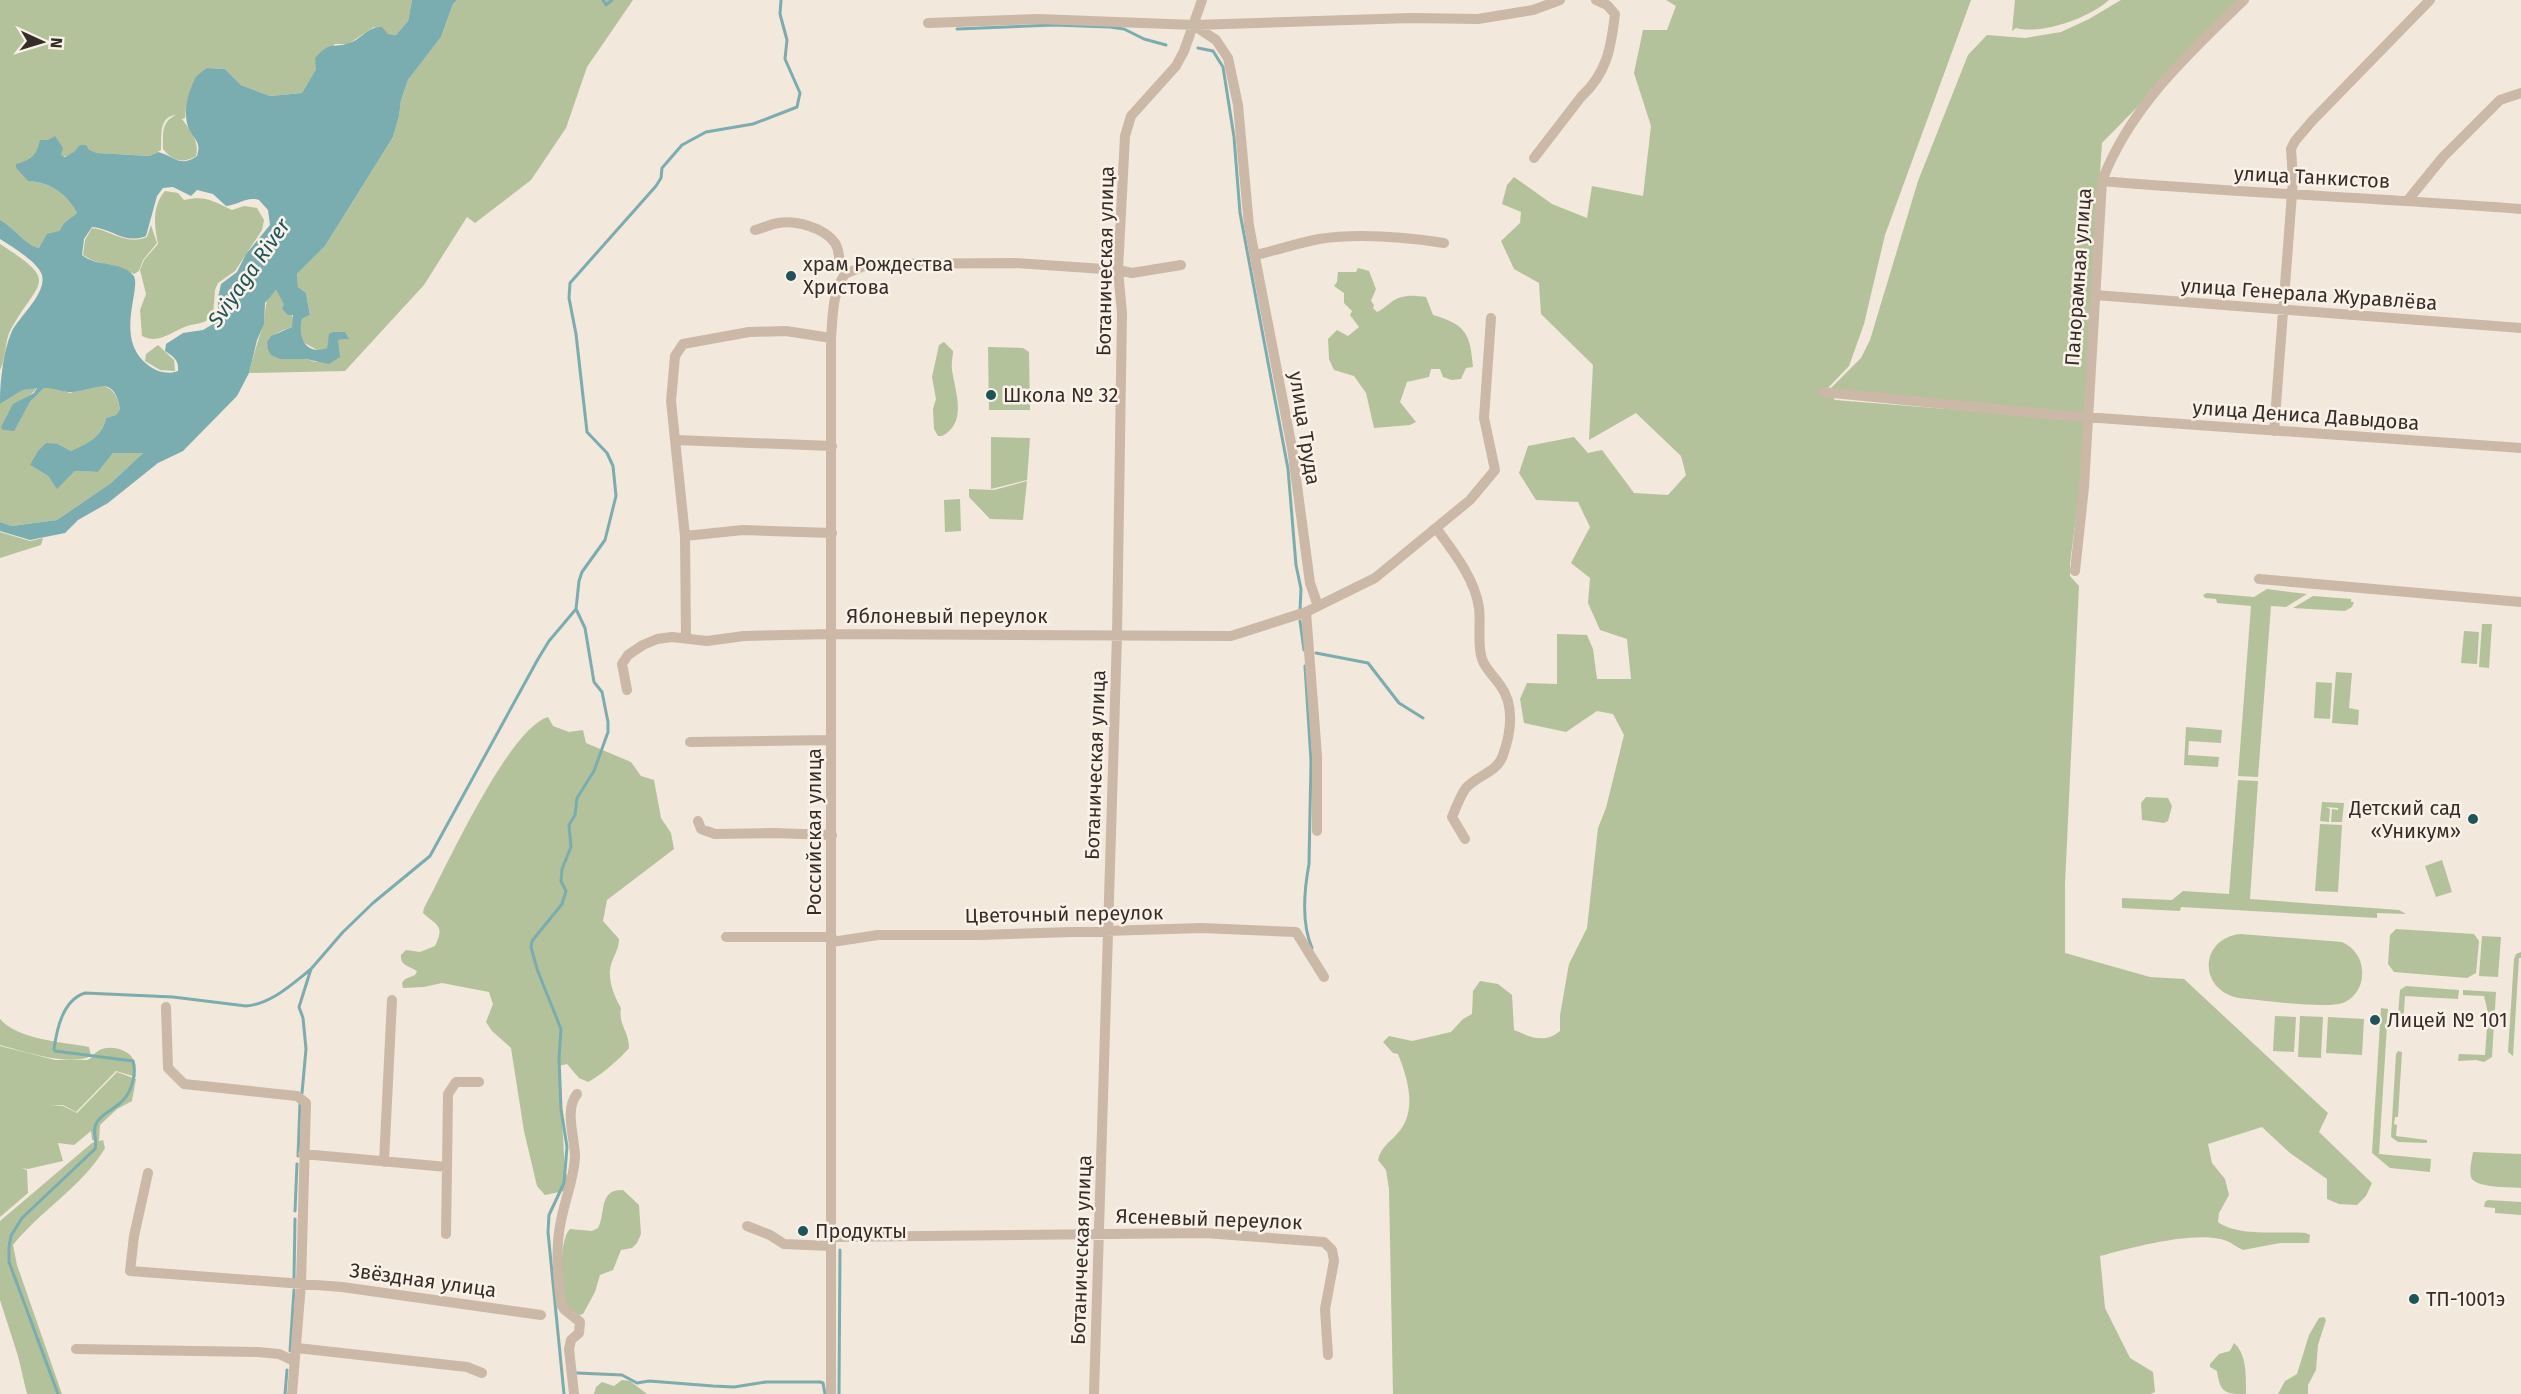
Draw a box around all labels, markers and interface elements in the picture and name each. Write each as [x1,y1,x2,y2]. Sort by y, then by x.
north arrow [12,12,72,72]
text: N [47,37,66,49]
street label: улица Танкистов [2233,161,2391,193]
street label: Ботаническая улица [1091,166,1119,356]
street label: Панорамная улица [2060,187,2096,367]
water label: Sviyaga River [202,213,296,333]
place label: храм Рождества Христова [803,252,953,299]
marker: храм Рождества Христова [784,269,798,283]
street label: улица Генерала Журавлёва [2180,273,2438,315]
street label: улица Труда [1284,369,1326,487]
place label: Школа № 32 [1003,383,1118,407]
marker: Школа № 32 [984,388,998,402]
street label: улица Дениса Давыдова [2192,395,2420,435]
street label: Яблоневый переулок [846,604,1048,628]
street label: Ботаническая улица [1080,670,1110,860]
street label: Российская улица [802,748,826,916]
place label: Детский сад «Уникум» [2348,796,2461,843]
marker: Детский сад «Уникум» [2466,812,2480,826]
street label: Цветочный переулок [965,900,1164,928]
place label: Лицей № 101 [2387,1008,2508,1032]
marker: Лицей № 101 [2368,1013,2382,1027]
street label: Ботаническая улица [1066,1155,1096,1345]
street label: Ясеневый переулок [1115,1204,1303,1234]
place label: Продукты [815,1219,907,1243]
marker: Продукты [796,1224,810,1238]
street label: Звёздная улица [348,1258,498,1302]
place label: ТП-1001э [2426,1287,2505,1311]
marker: ТП-1001э [2407,1292,2421,1306]

